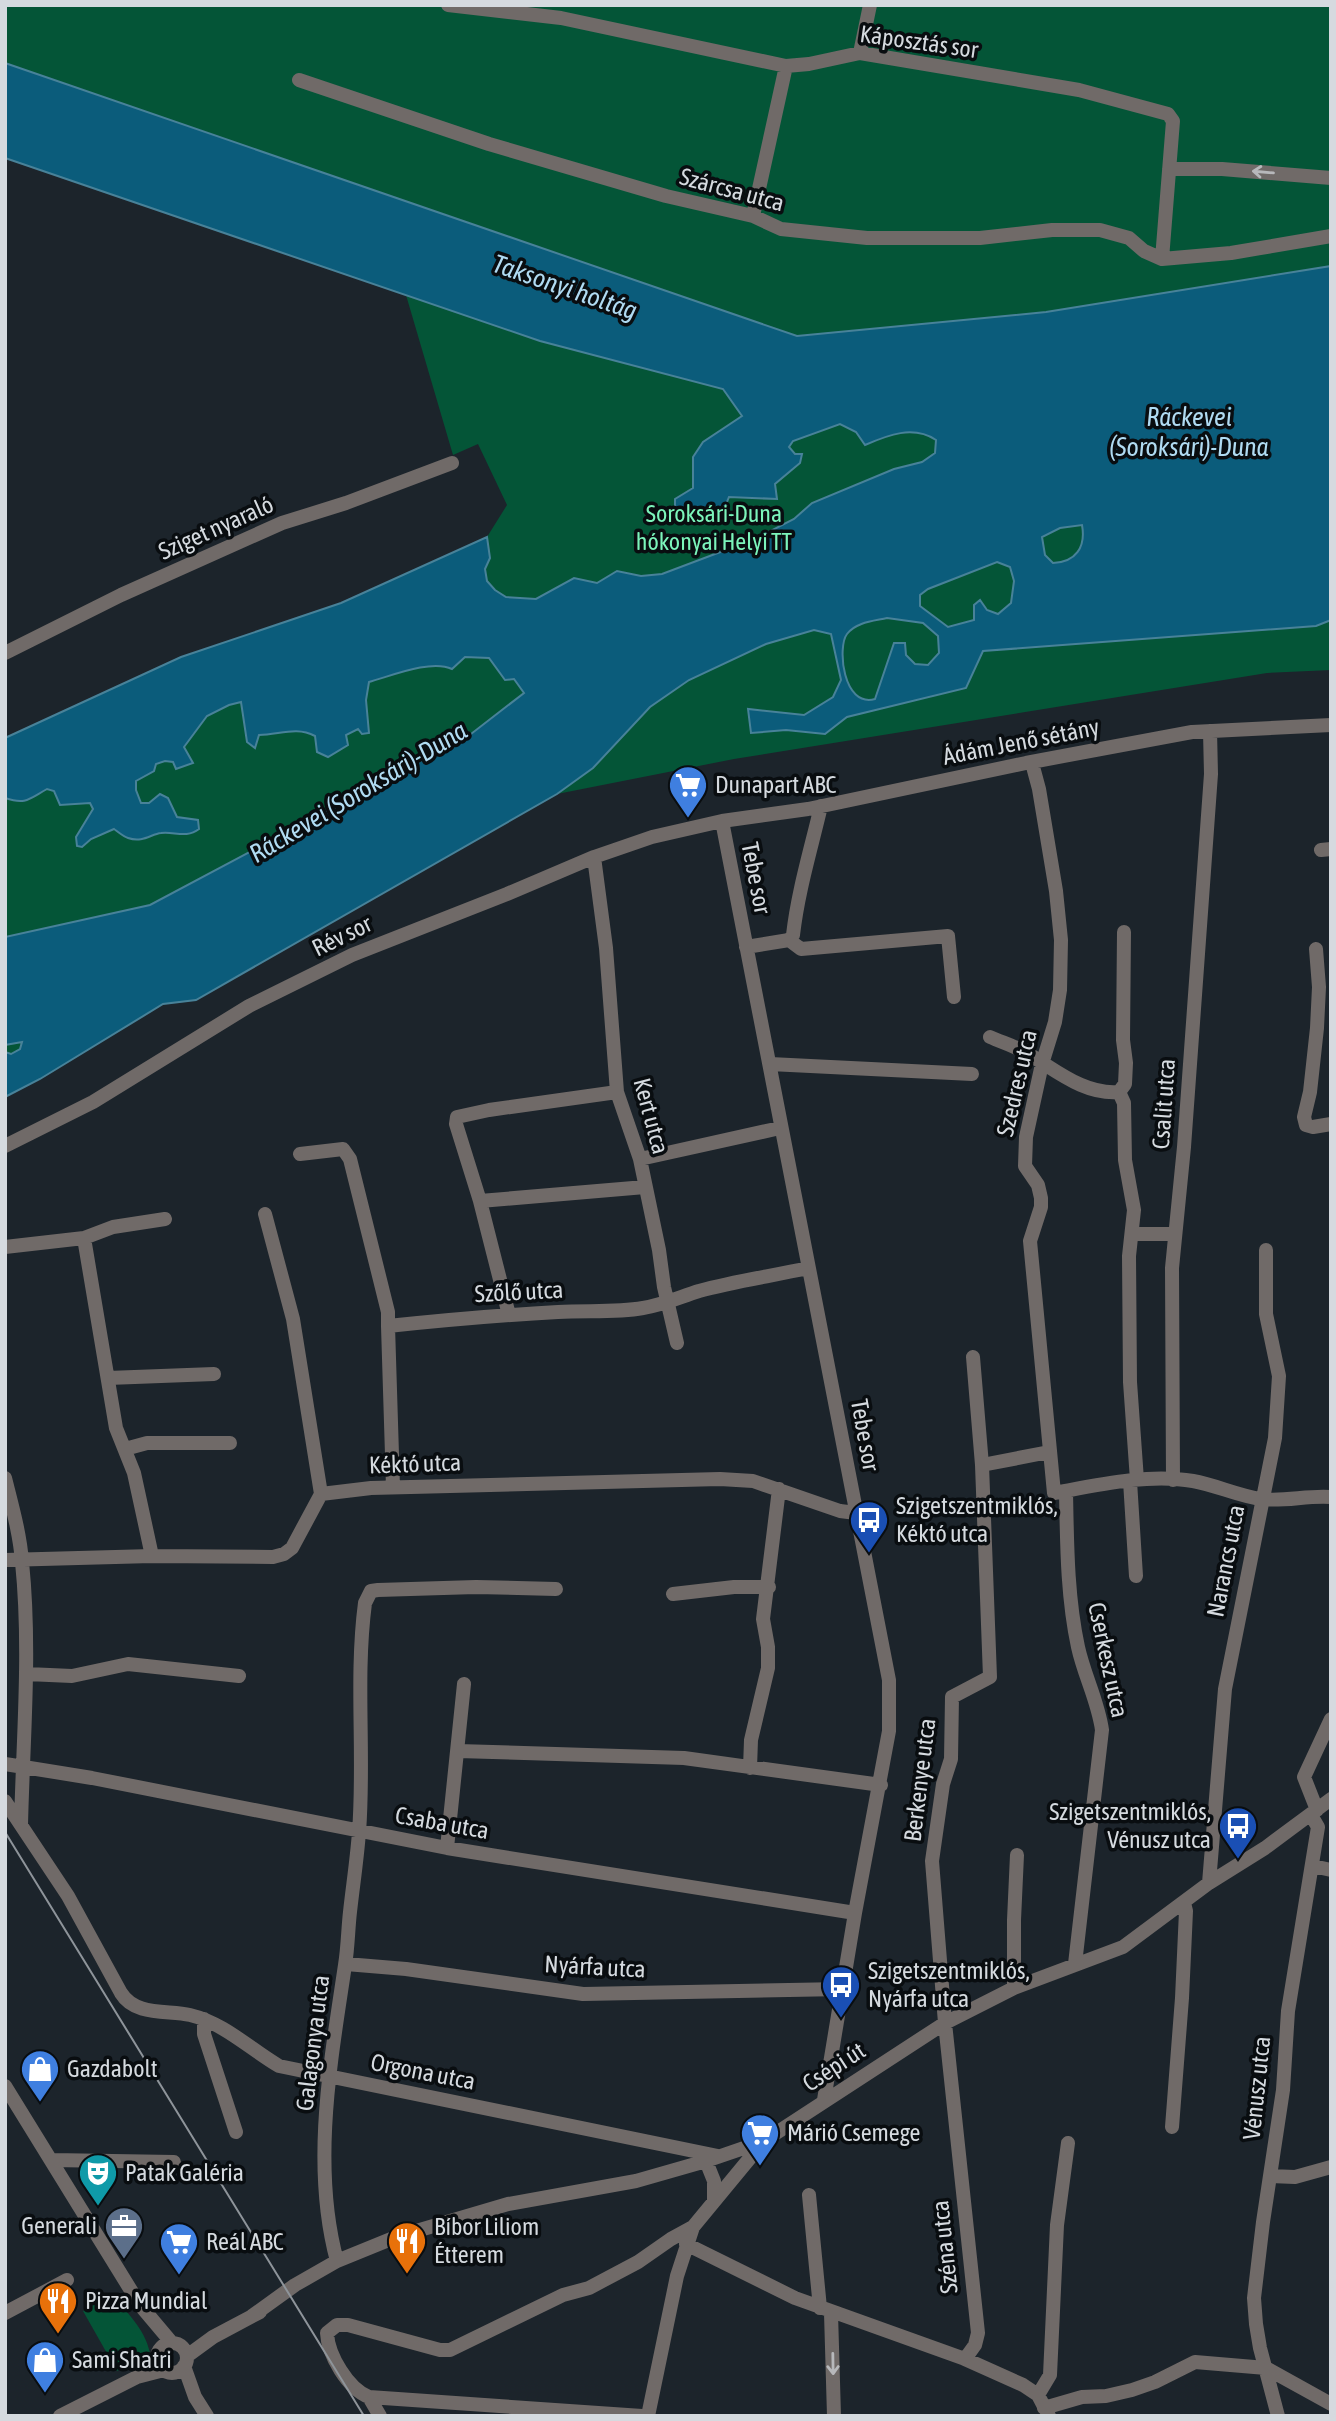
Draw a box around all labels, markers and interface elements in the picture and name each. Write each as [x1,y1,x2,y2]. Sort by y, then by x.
street label: Káposztás sor [858,20,981,63]
street label: Szárcsa utca [677,163,787,216]
one-way arrow [1251,166,1274,179]
water label: Taksonyi holtág [489,248,641,326]
water label: Ráckevei (Soroksári)-Duna [1109,402,1269,462]
street label: Sziget nyaraló [154,490,277,565]
park label: Soroksári-Duna hókonyai Helyi TT [636,500,793,555]
street label: Ádám Jenő sétány [940,713,1101,770]
water label: Ráckevei (Soroksári)-Duna [244,715,472,869]
supermarket icon: Dunapart ABC [667,764,709,819]
place label: Dunapart ABC [715,771,837,798]
street label: Tebe sor [736,840,777,917]
street label: Rév sor [308,909,377,961]
street label: Szedres utca [991,1027,1042,1139]
street label: Csalit utca [1147,1058,1180,1150]
street label: Kert utca [628,1075,675,1157]
street label: Szőlő utca [474,1276,564,1307]
street label: Tebe sor [846,1397,885,1474]
street label: Kéktó utca [368,1448,462,1479]
place label: Szigetszentmiklós, Kéktó utca [896,1492,1058,1547]
bus stop icon: Szigetszentmiklós, Kéktó utca [848,1499,890,1554]
street label: Narancs utca [1201,1503,1250,1619]
street label: Cserkesz utca [1083,1600,1134,1720]
street label: Berkenye utca [899,1717,940,1843]
place label: Szigetszentmiklós, Vénusz utca [1049,1798,1211,1853]
street label: Csaba utca [393,1801,491,1844]
bus stop icon: Szigetszentmiklós, Vénusz utca [1217,1805,1259,1860]
street label: Nyárfa utca [544,1950,646,1983]
place label: Szigetszentmiklós, Nyárfa utca [868,1957,1030,2012]
bus stop icon: Szigetszentmiklós, Nyárfa utca [820,1964,862,2019]
street label: Galagonya utca [291,1974,334,2112]
street label: Vénusz utca [1238,2035,1275,2141]
street label: Csépi út [797,2036,870,2097]
shop icon: Gazdabolt [19,2048,61,2103]
street label: Orgona utca [369,2048,478,2095]
place label: Gazdabolt [67,2055,158,2082]
supermarket icon: Márió Csemege [739,2112,781,2167]
place label: Márió Csemege [787,2119,921,2146]
theatre icon: Patak Galéria [77,2152,119,2207]
place label: Patak Galéria [125,2159,244,2186]
street label: Széna utca [926,2199,963,2295]
office icon: Generali [103,2205,145,2260]
place label: Generali [21,2212,97,2239]
place label: Bíbor Liliom Étterem [434,2213,539,2268]
restaurant icon: Bíbor Liliom Étterem [386,2220,428,2275]
supermarket icon: Reál ABC [158,2221,200,2276]
place label: Reál ABC [206,2228,284,2255]
restaurant icon: Pizza Mundial [37,2280,79,2335]
place label: Pizza Mundial [85,2287,208,2314]
shop icon: Sami Shatri [24,2339,66,2394]
place label: Sami Shatri [72,2346,172,2373]
one-way arrow [826,2353,839,2376]

